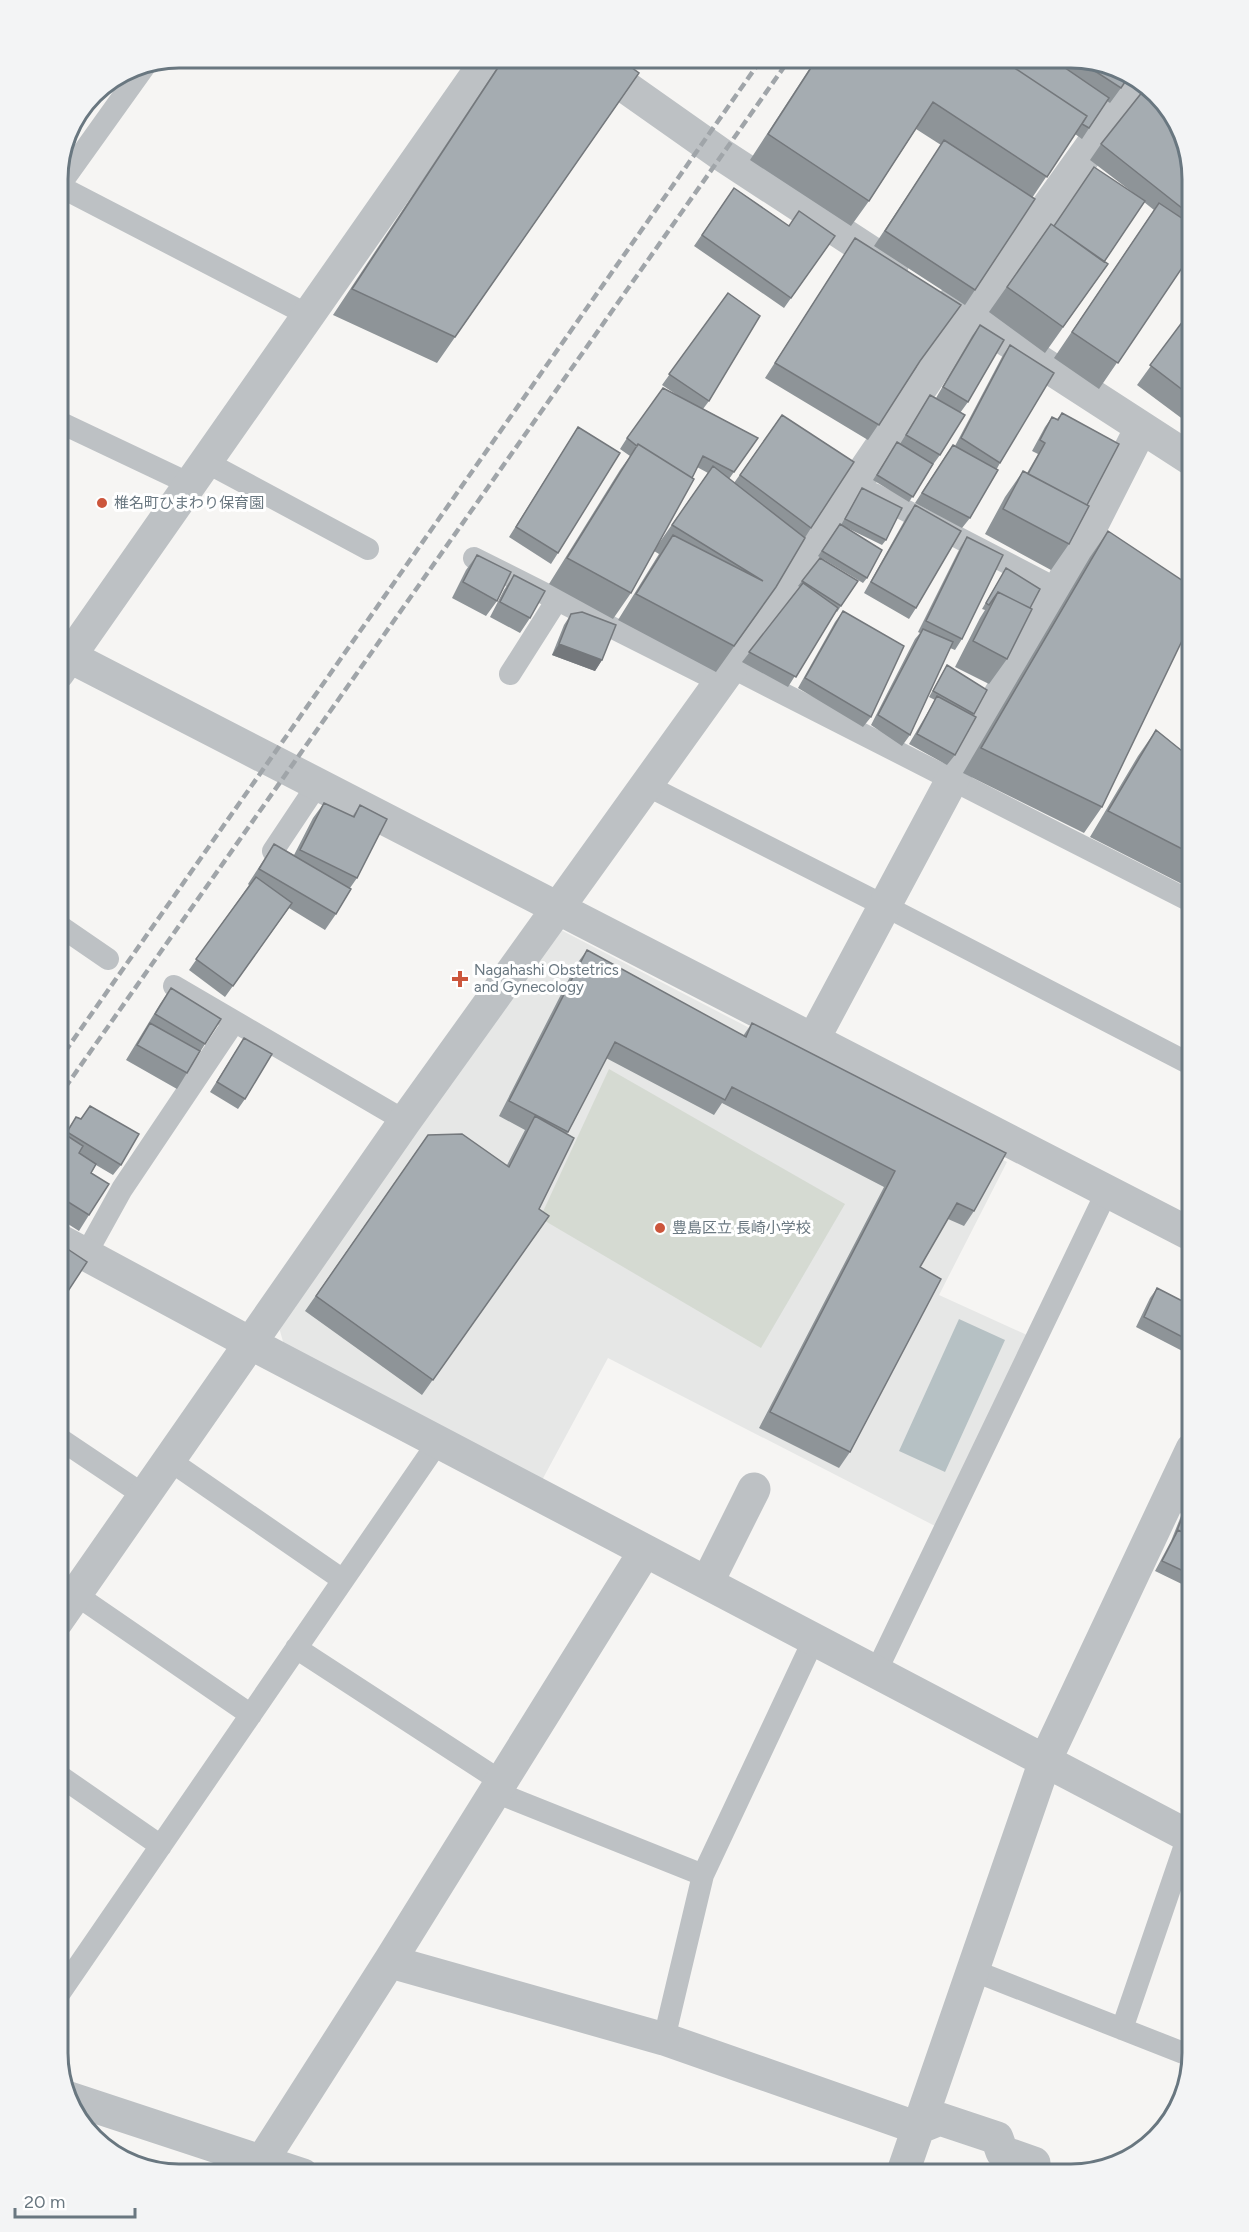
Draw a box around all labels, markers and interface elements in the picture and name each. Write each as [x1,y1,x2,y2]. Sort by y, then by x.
place label: 椎名町ひまわり保育園 [114,494,264,512]
marker: 椎名町ひまわり保育園 [95,496,109,510]
place label: Nagahashi Obstetrics and Gynecology [474,961,619,996]
marker: Nagahashi Obstetrics and Gynecology [451,970,469,988]
place label: 豊島区立 長崎小学校 [672,1219,811,1237]
marker: 豊島区立 長崎小学校 [653,1221,667,1235]
scale bar [15,2181,135,2219]
text: 20 m [24,2191,65,2213]

